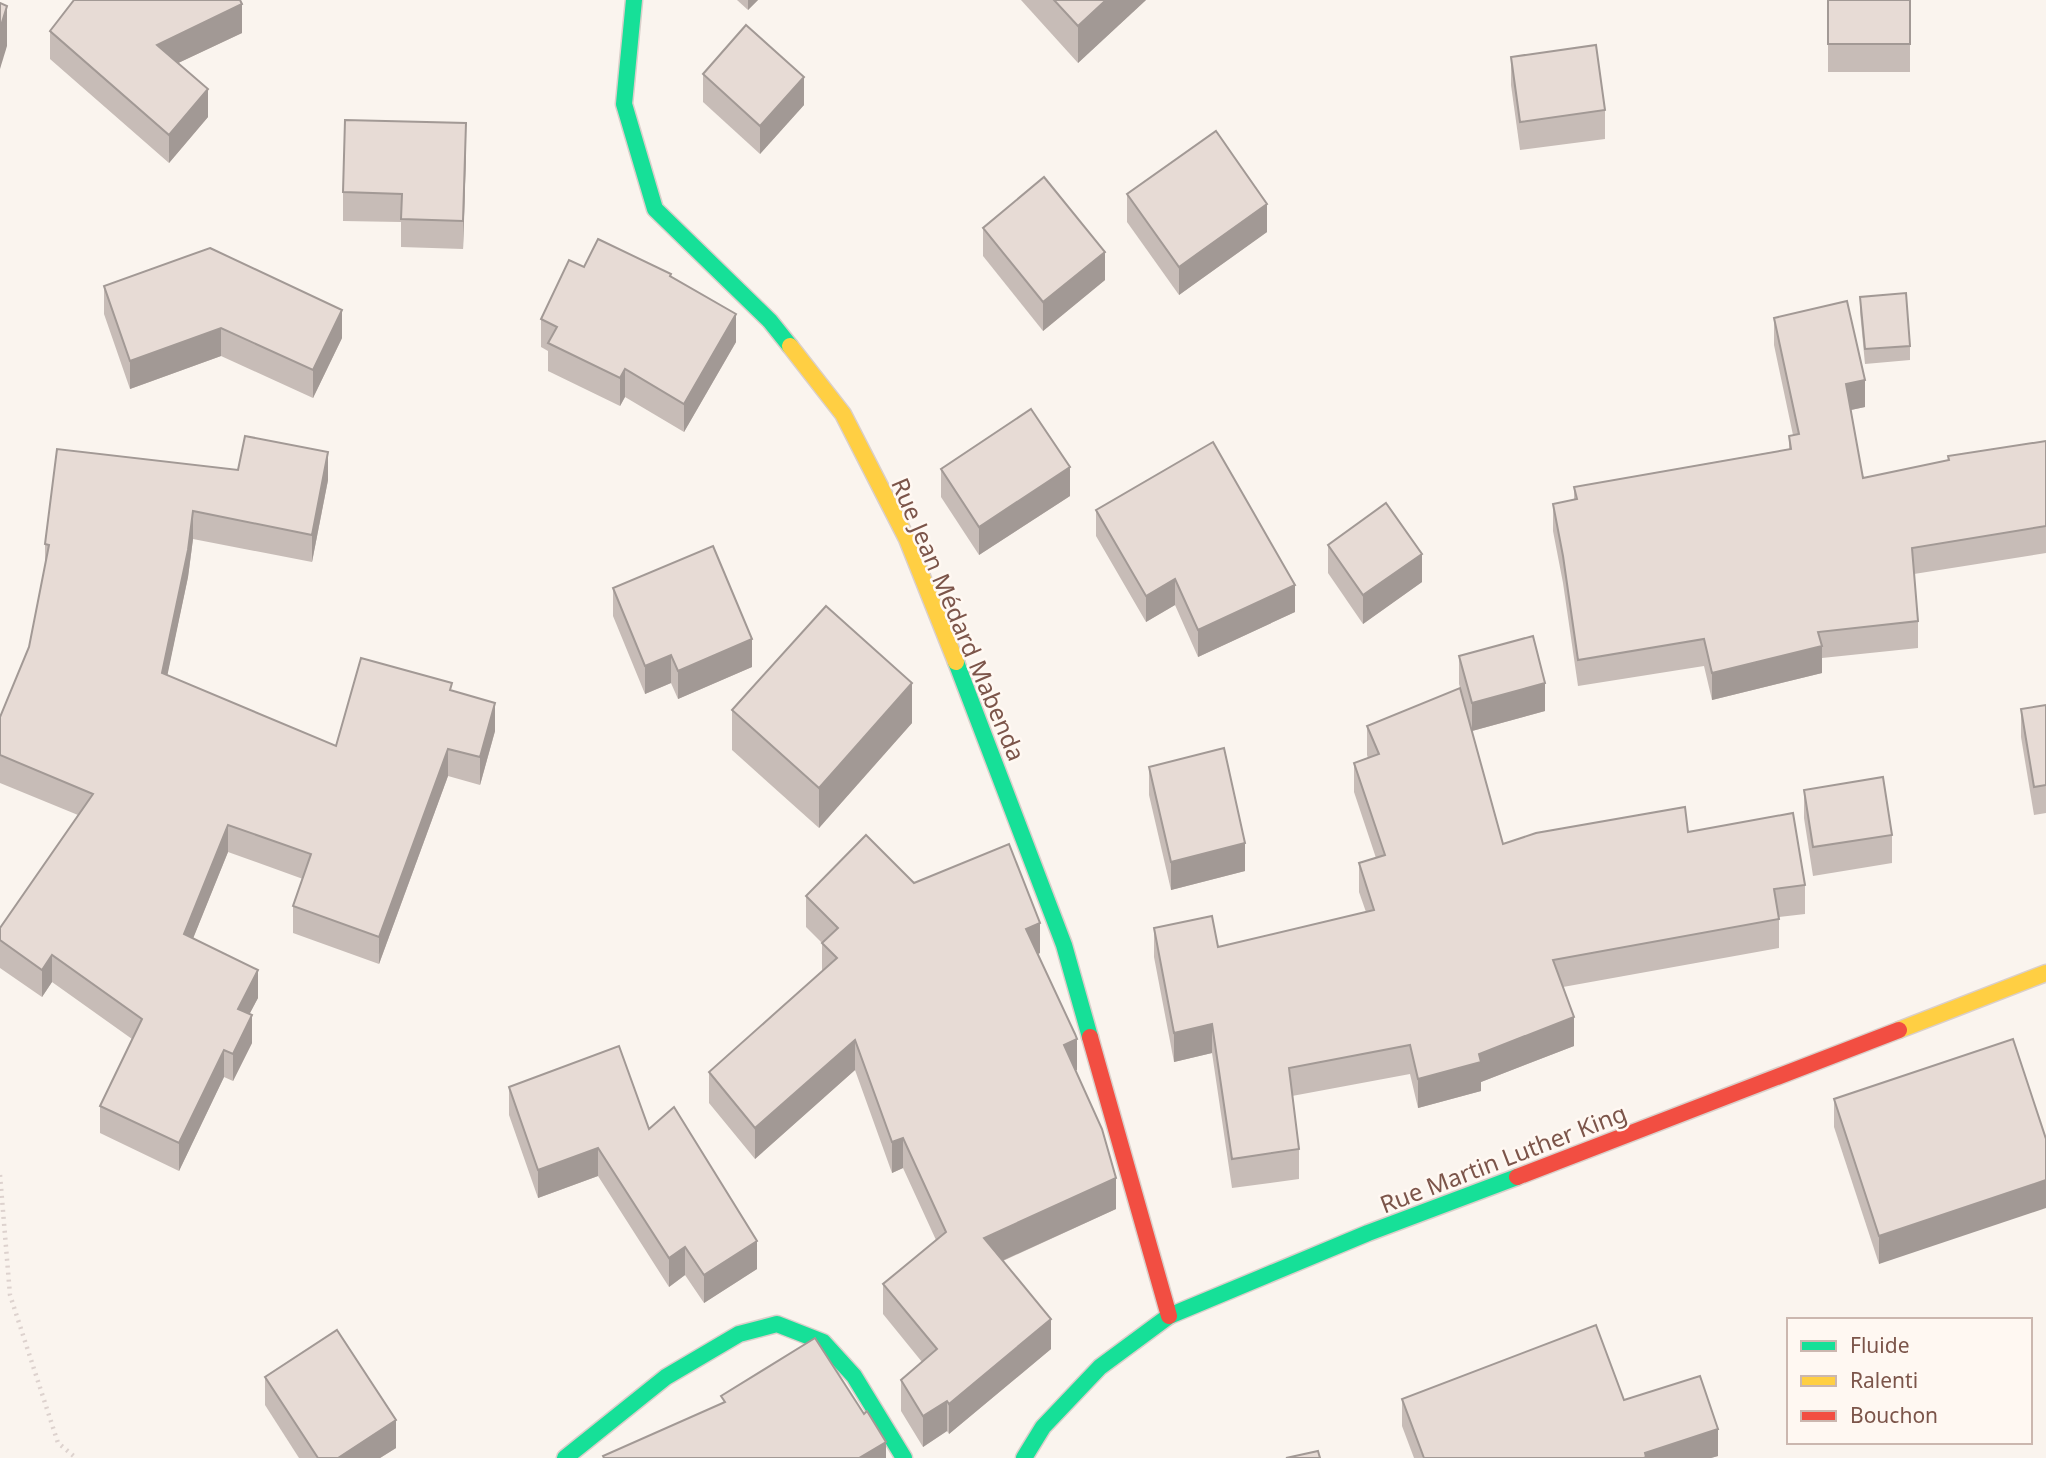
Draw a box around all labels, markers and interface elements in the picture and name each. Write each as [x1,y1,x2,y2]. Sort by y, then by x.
street label: Rue Jean Médard Mabenda [884,472,1034,766]
street label: Rue Martin Luther King [1375,1096,1631,1220]
legend [1787,1318,2032,1444]
text: Fluide [1850,1331,1909,1359]
text: Ralenti [1850,1366,1918,1394]
text: Bouchon [1850,1401,1938,1429]

